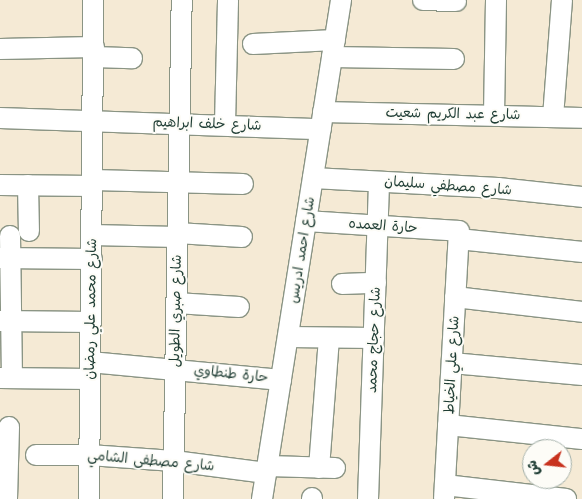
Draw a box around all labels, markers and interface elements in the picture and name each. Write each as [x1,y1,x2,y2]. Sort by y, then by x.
street label: شارع عبد الكريم شعيت [385,104,521,124]
street label: شارع خلف ابراهيم [152,114,262,134]
street label: شارع مصطفي سليمان [384,173,512,199]
street label: شارع احمد ادريس [285,196,319,304]
street label: حارة العمده [348,215,418,237]
street label: شارع محمد علي رمضان [81,238,101,380]
street label: شارع صبري الطويل [167,255,185,367]
street label: شارع حجاج محمد [364,287,384,393]
street label: شارع علي الخياط [441,315,463,415]
street label: حارة طنطاوي [193,362,269,386]
north arrow [522,439,572,489]
street label: شارع مصطفى الشامي [87,447,215,475]
text: ش [522,458,545,478]

